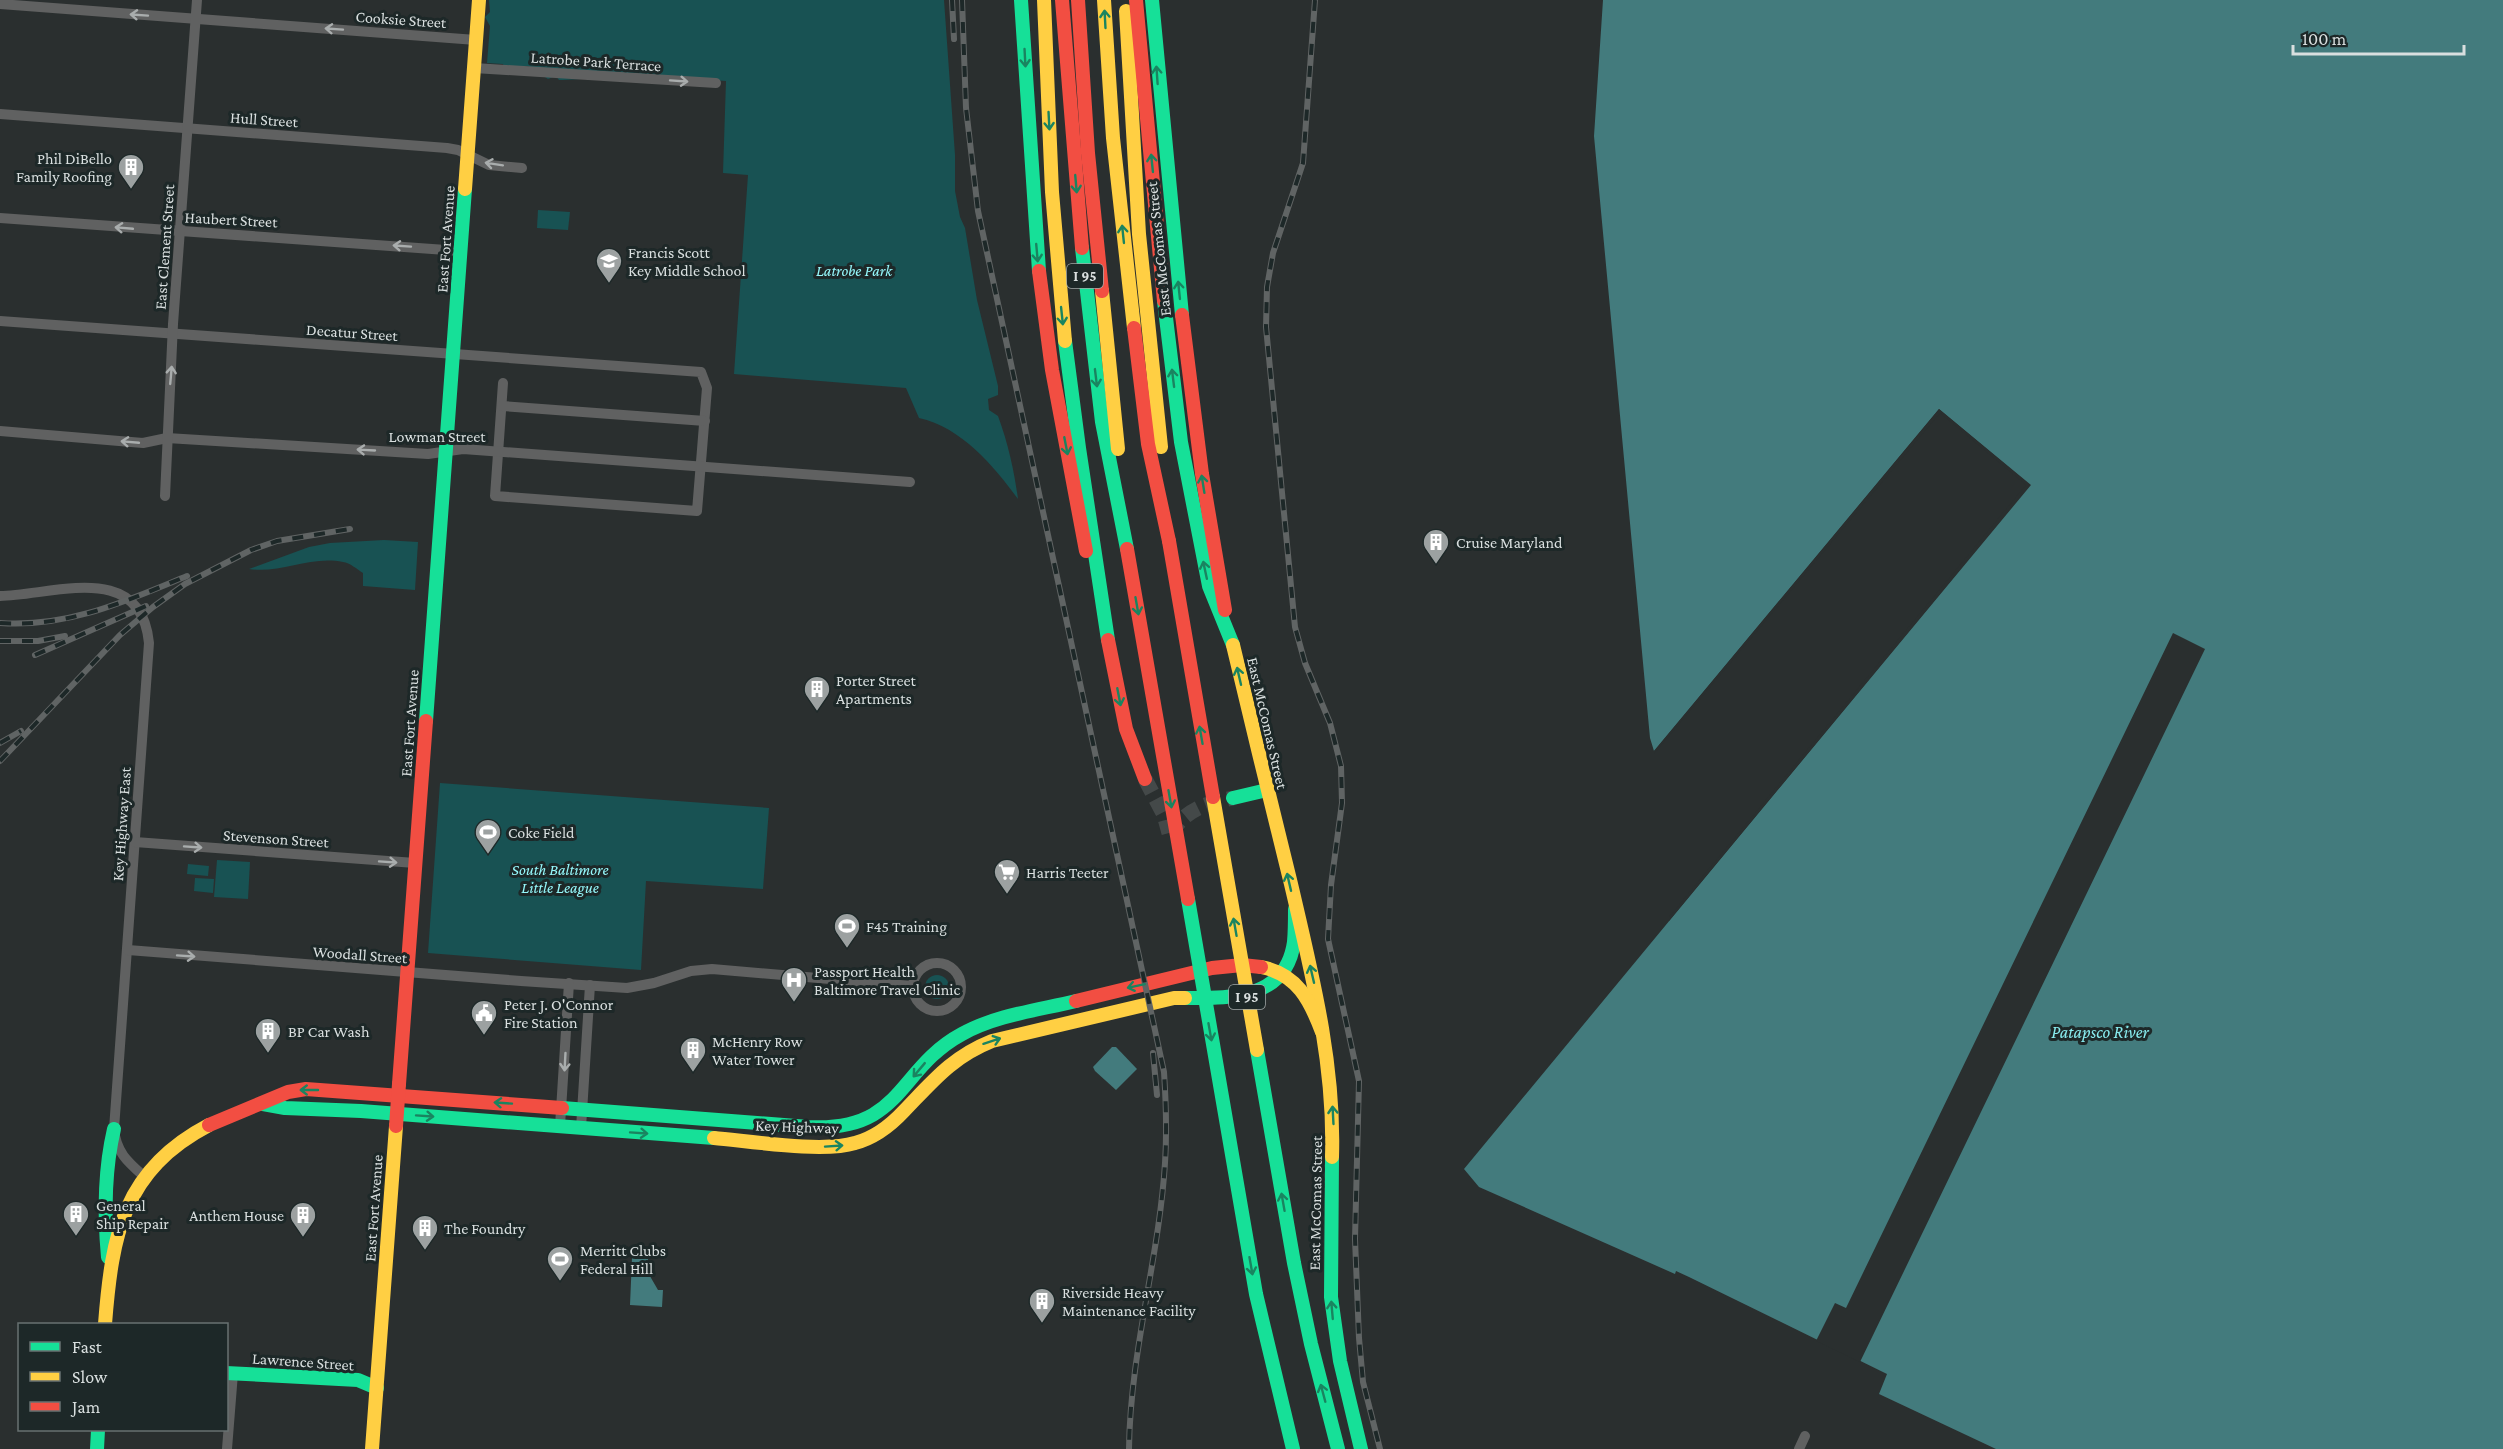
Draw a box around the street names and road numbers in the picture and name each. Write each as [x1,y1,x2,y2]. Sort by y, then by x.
street label: Cooksie Street [355,8,448,31]
street label: Latrobe Park Terrace [530,48,662,75]
street label: Hull Street [230,109,299,130]
street label: East McComas Street [1143,180,1174,317]
street label: East Clement Street [152,183,177,310]
street label: East Fort Avenue [433,185,458,293]
street label: Haubert Street [184,209,279,230]
road number: I 95 [1067,264,1103,288]
street label: Decatur Street [306,321,399,344]
street label: Lowman Street [388,428,486,445]
street label: East McComas Street [1244,655,1291,791]
street label: East Fort Avenue [397,669,422,777]
street label: Key Highway East [109,766,135,882]
street label: Stevenson Street [223,826,330,851]
street label: Woodall Street [312,943,408,966]
road number: I 95 [1229,985,1265,1009]
street label: Key Highway [755,1117,840,1137]
street label: East McComas Street [1306,1135,1325,1271]
street label: East Fort Avenue [361,1154,386,1262]
street label: Lawrence Street [251,1349,355,1374]

